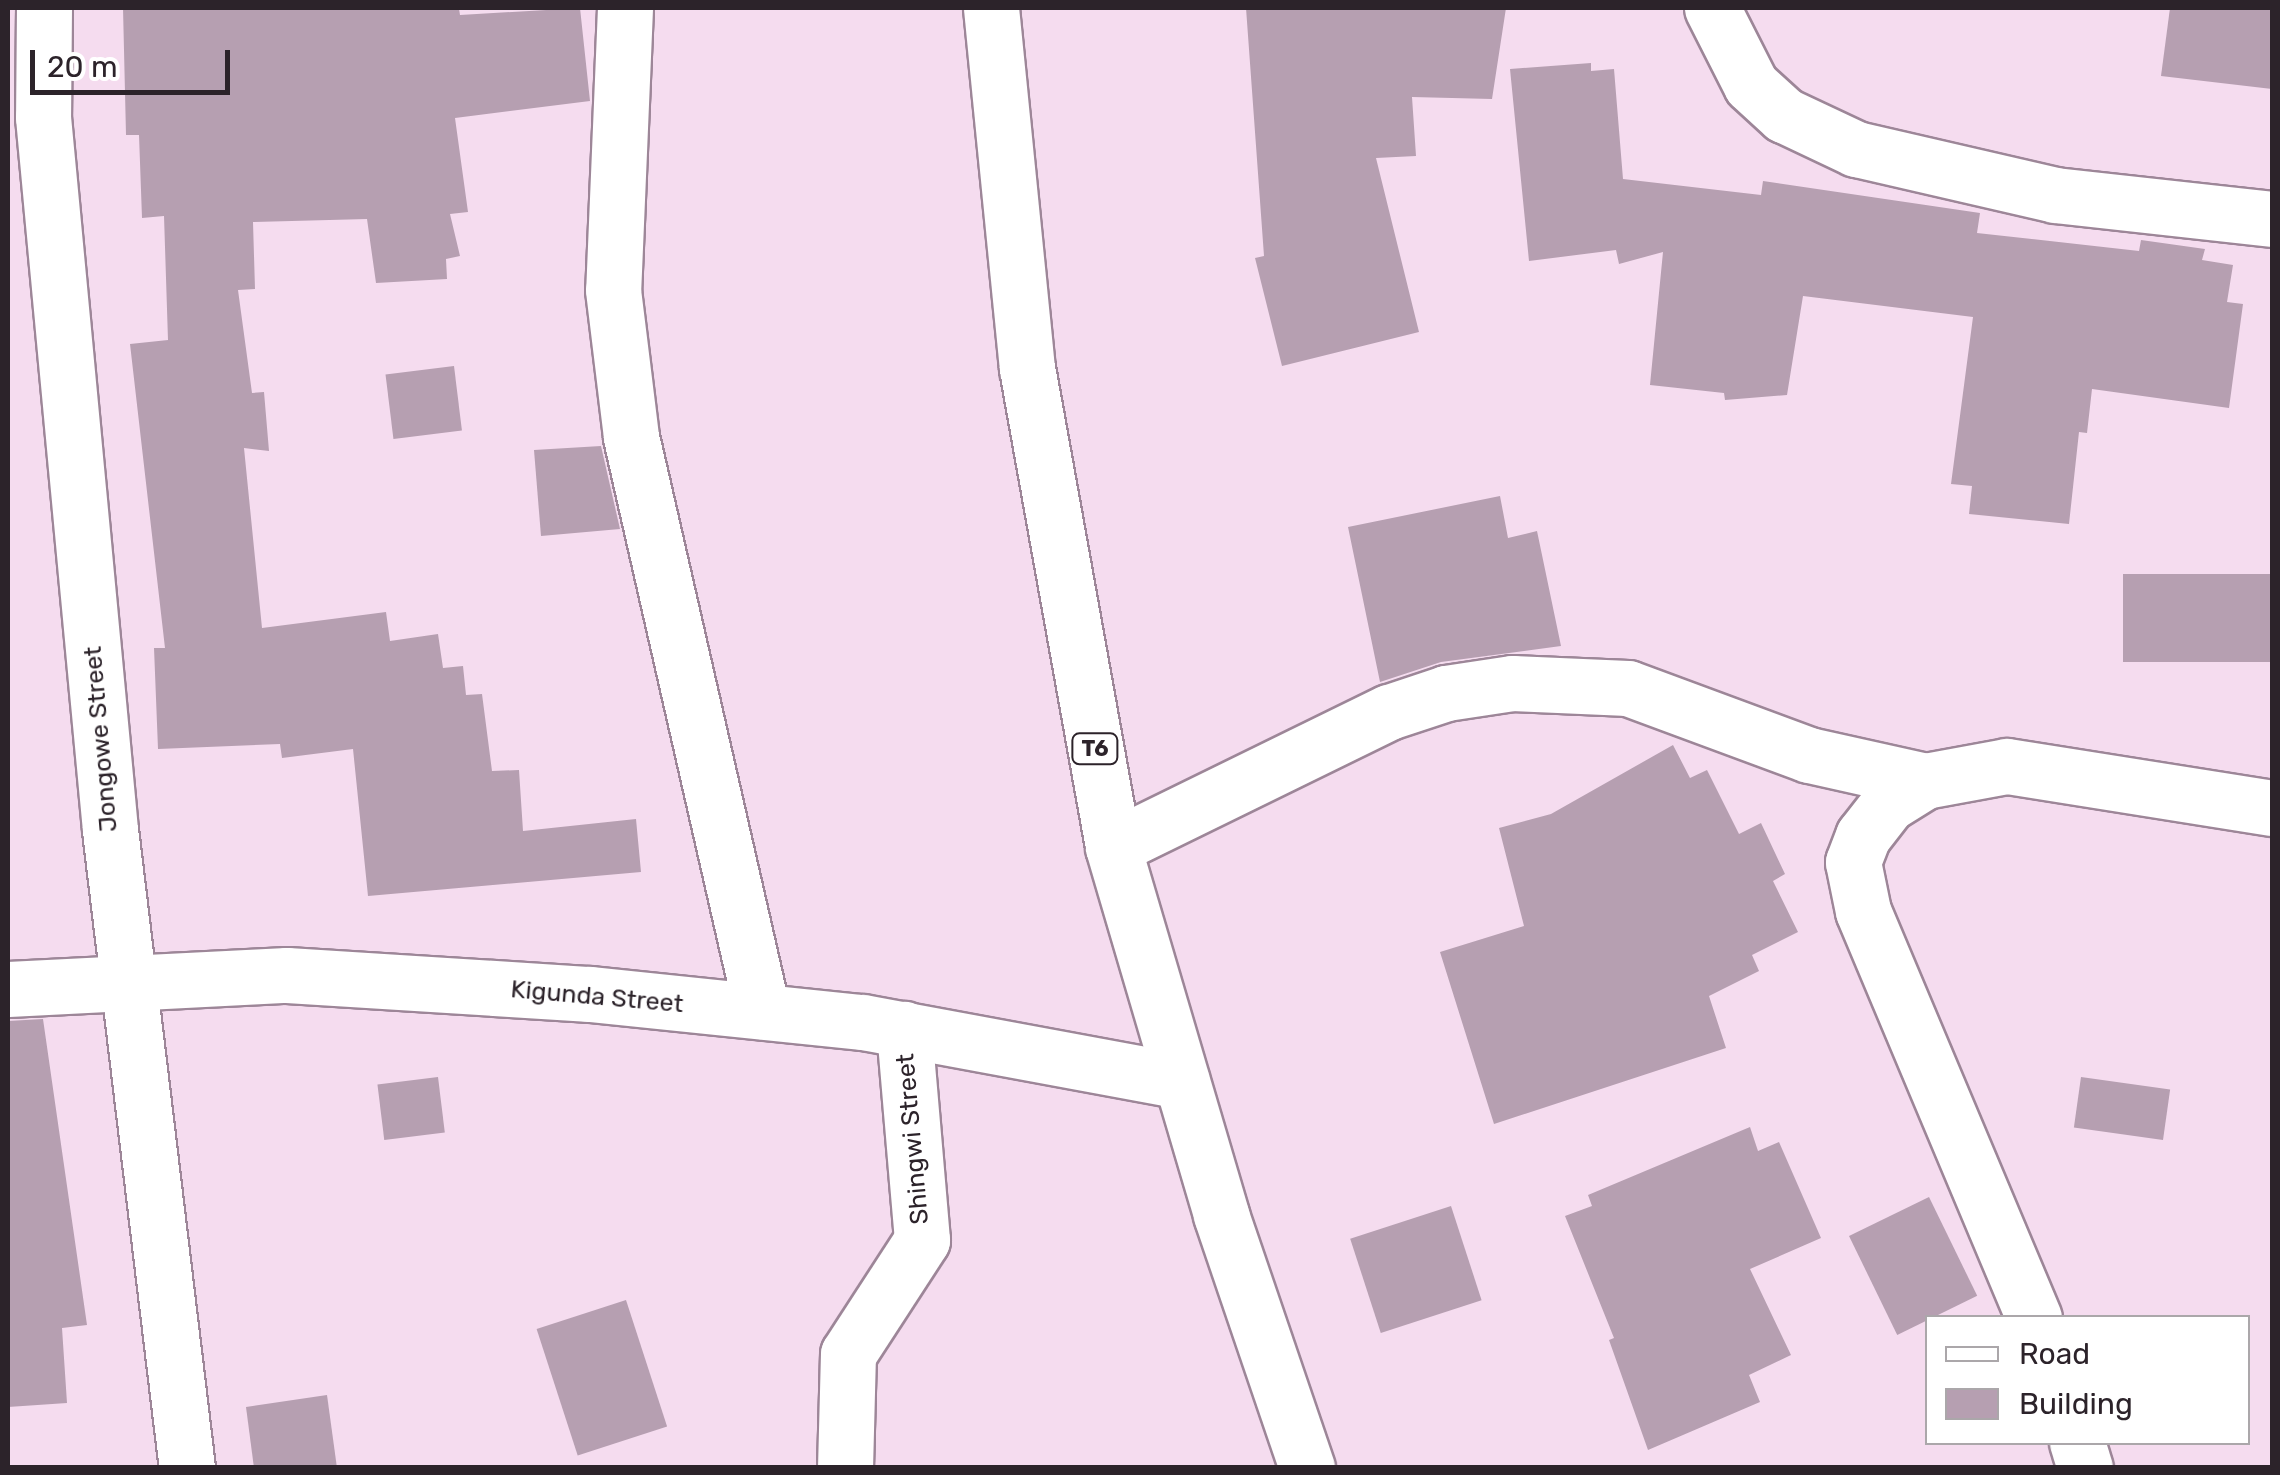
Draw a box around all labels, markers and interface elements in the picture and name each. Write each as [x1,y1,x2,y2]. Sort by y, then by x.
scale bar [35,30,235,92]
text: 20 m [47,49,118,85]
street label: Jongowe Street [78,645,124,833]
road number: T6 [1070,732,1120,766]
street label: Kigunda Street [509,975,685,1019]
street label: Shingwi Street [891,1052,935,1226]
legend [1925,1315,2250,1445]
text: Road [2019,1336,2090,1372]
text: Building [2019,1386,2133,1422]

